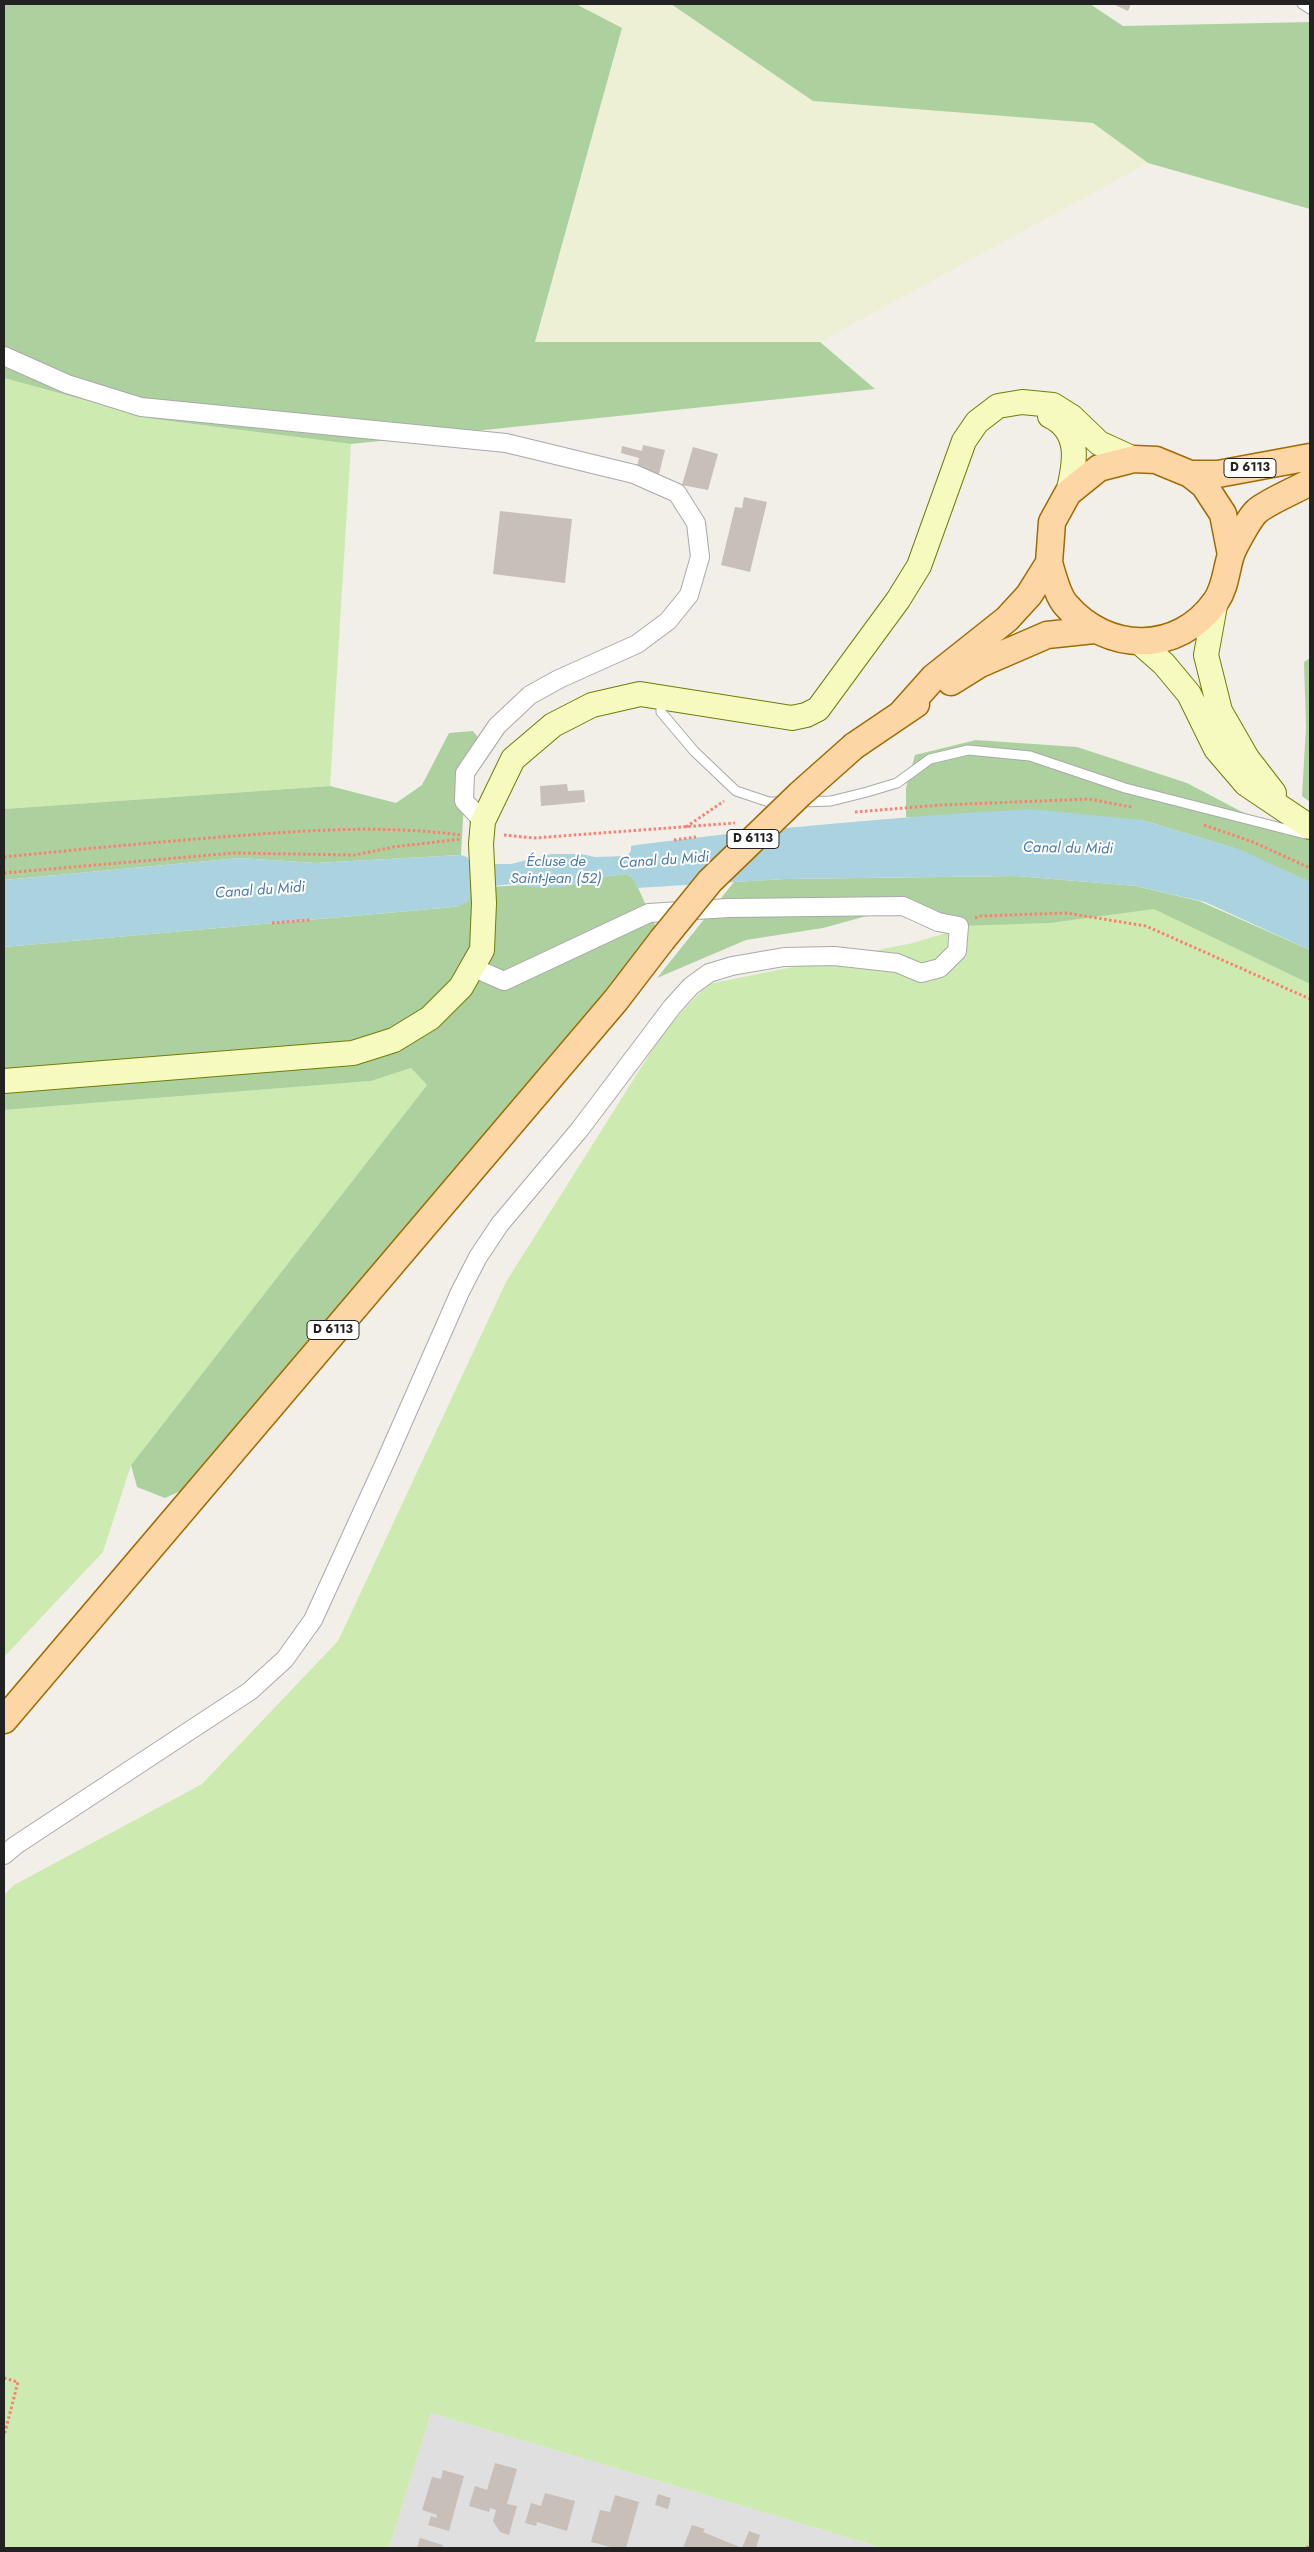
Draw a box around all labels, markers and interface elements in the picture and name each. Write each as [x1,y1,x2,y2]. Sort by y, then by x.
road number: D 6113 [1224,458,1276,478]
road number: D 6113 [727,830,779,849]
water label: Canal du Midi [1023,839,1113,859]
water label: Canal du Midi [618,849,710,873]
water label: Écluse de Saint-Jean (52) [510,853,602,888]
water label: Canal du Midi [214,879,306,903]
road number: D 6113 [307,1320,359,1340]

